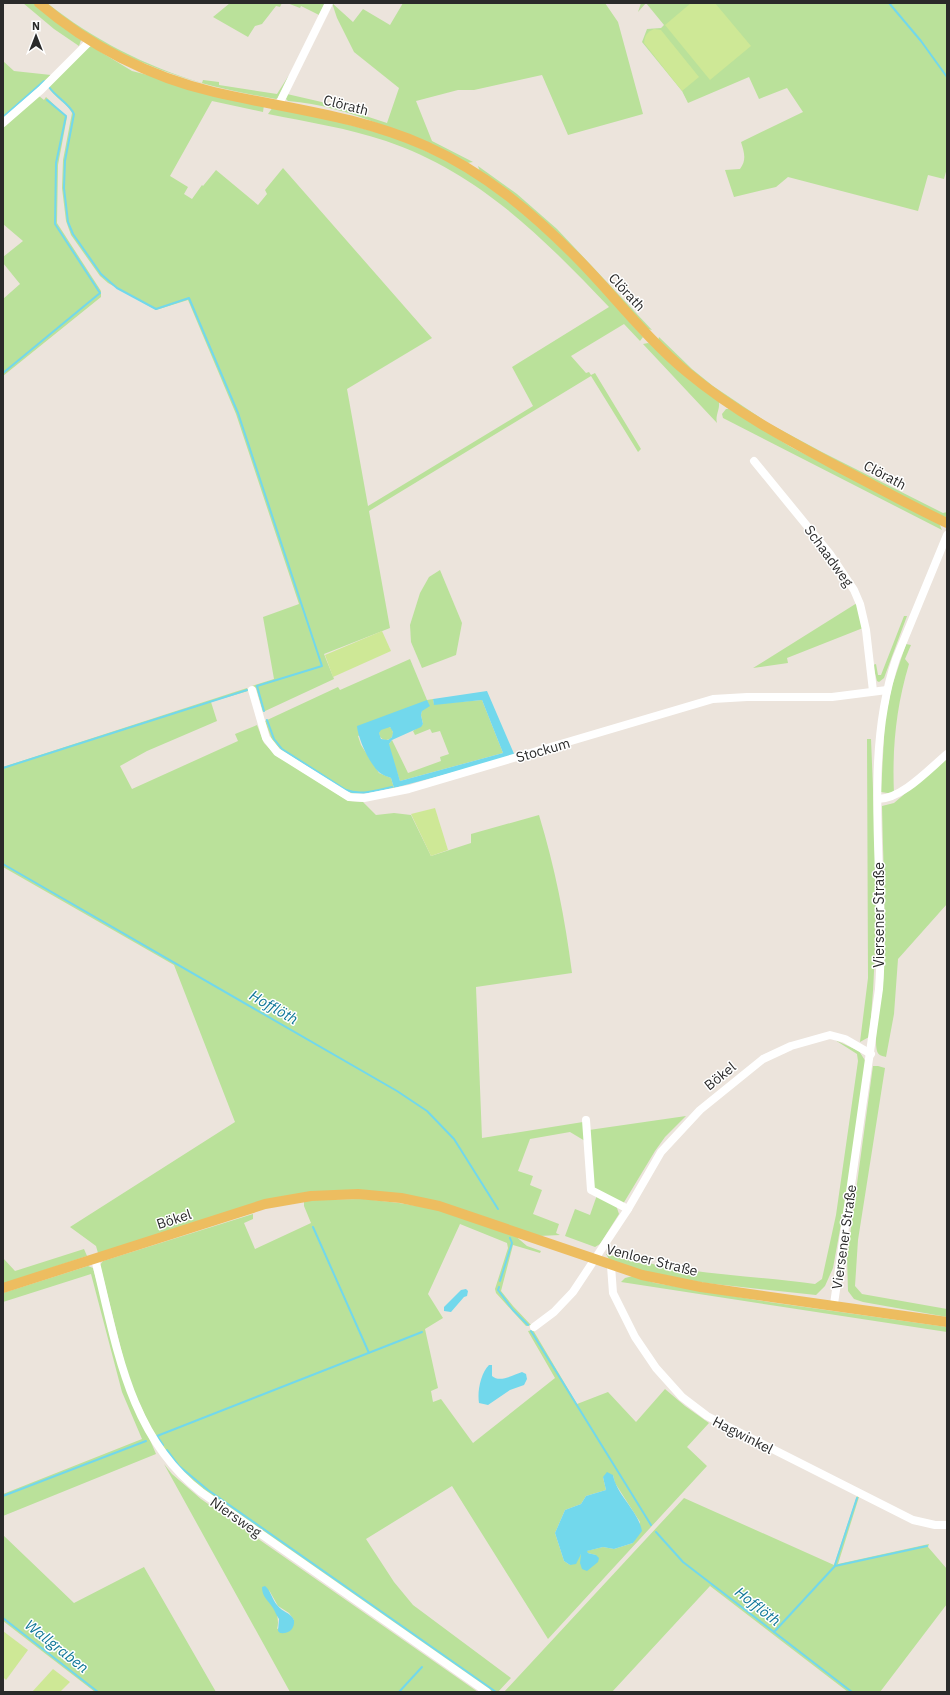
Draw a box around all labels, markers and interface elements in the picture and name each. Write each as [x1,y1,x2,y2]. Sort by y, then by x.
north arrow [16,16,56,56]
text: N [32,19,40,33]
street label: Clörath [322,91,370,119]
street label: Clörath [605,269,649,315]
street label: Clörath [861,456,909,494]
street label: Schaadweg [801,522,858,591]
street label: Stockum [514,734,572,766]
street label: Viersener Straße [870,862,888,968]
water label: Hofflöth [246,986,302,1028]
street label: Bökel [700,1058,740,1094]
street label: Viersener Straße [828,1183,860,1291]
street label: Bökel [154,1205,194,1233]
street label: Venloer Straße [604,1240,700,1280]
street label: Hagwinkel [710,1412,777,1458]
street label: Niersweg [207,1493,266,1542]
water label: Hofflöth [731,1582,785,1630]
water label: Wallgraben [21,1615,93,1677]

